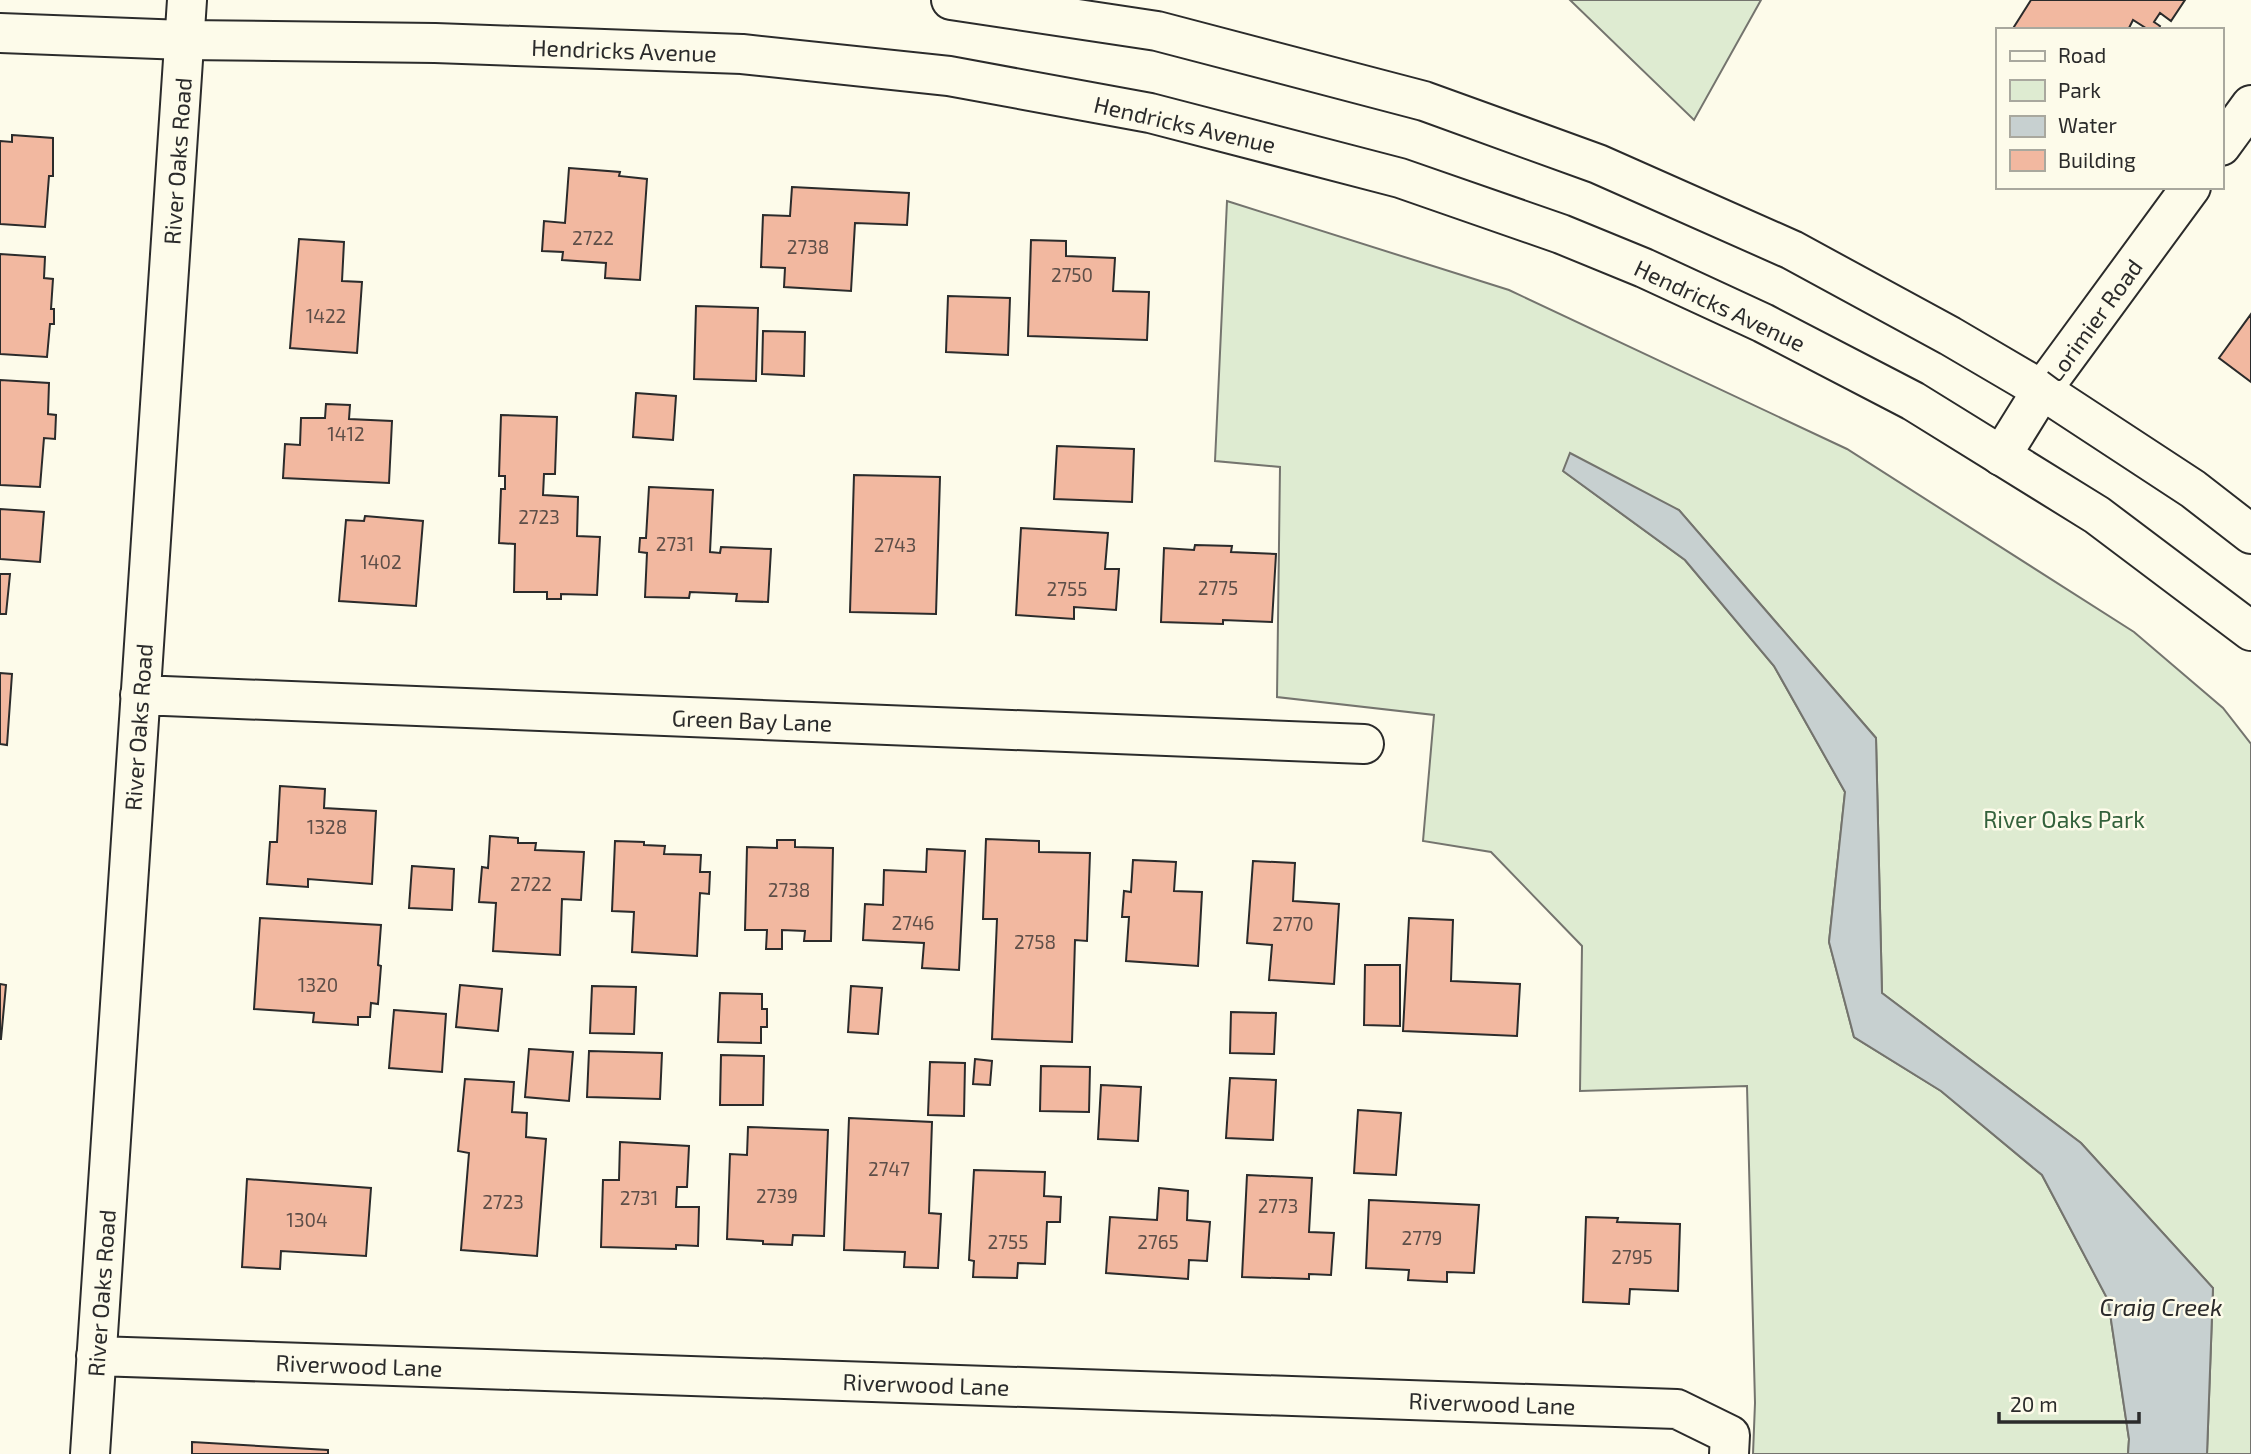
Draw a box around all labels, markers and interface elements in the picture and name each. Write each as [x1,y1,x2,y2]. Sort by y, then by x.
legend [1996,28,2223,189]
street label: Hendricks Avenue [531,33,717,67]
text: Road [2058,42,2106,67]
street label: River Oaks Road [157,76,197,246]
text: Park [2058,77,2101,102]
street label: Hendricks Avenue [1091,89,1279,159]
text: Water [2058,112,2117,137]
text: Building [2058,147,2136,172]
house number: 2722 [572,226,614,249]
house number: 2738 [787,235,829,258]
street label: Hendricks Avenue [1630,253,1810,357]
street label: Lorimier Road [2040,253,2148,387]
house number: 2750 [1051,263,1093,286]
house number: 1422 [306,304,346,327]
house number: 1412 [327,422,365,445]
house number: 2723 [518,505,560,528]
house number: 2731 [656,532,694,555]
house number: 2743 [874,533,916,556]
house number: 1402 [360,550,402,573]
house number: 2775 [1198,576,1238,599]
house number: 2755 [1047,577,1087,600]
street label: River Oaks Road [118,642,158,812]
street label: Green Bay Lane [671,703,833,737]
park label: River Oaks Park [1983,805,2145,833]
house number: 1328 [307,815,347,838]
house number: 2722 [510,872,552,895]
house number: 2738 [768,878,810,901]
house number: 2746 [892,911,934,934]
house number: 2770 [1272,912,1314,935]
house number: 2758 [1014,930,1056,953]
house number: 1320 [298,973,338,996]
house number: 2747 [868,1157,910,1180]
house number: 2739 [756,1184,798,1207]
house number: 2731 [620,1186,658,1209]
house number: 2723 [482,1190,524,1213]
house number: 2773 [1258,1194,1298,1217]
street label: River Oaks Road [81,1208,121,1378]
house number: 1304 [286,1208,328,1231]
house number: 2779 [1401,1226,1443,1249]
house number: 2755 [988,1230,1028,1253]
house number: 2765 [1137,1230,1179,1253]
house number: 2795 [1611,1245,1653,1268]
water label: Craig Creek [2100,1292,2222,1321]
street label: Riverwood Lane [275,1348,443,1382]
street label: Riverwood Lane [842,1367,1010,1401]
scale bar [1999,1380,2139,1424]
street label: Riverwood Lane [1408,1386,1576,1420]
text: 20 m [2010,1391,2058,1416]

